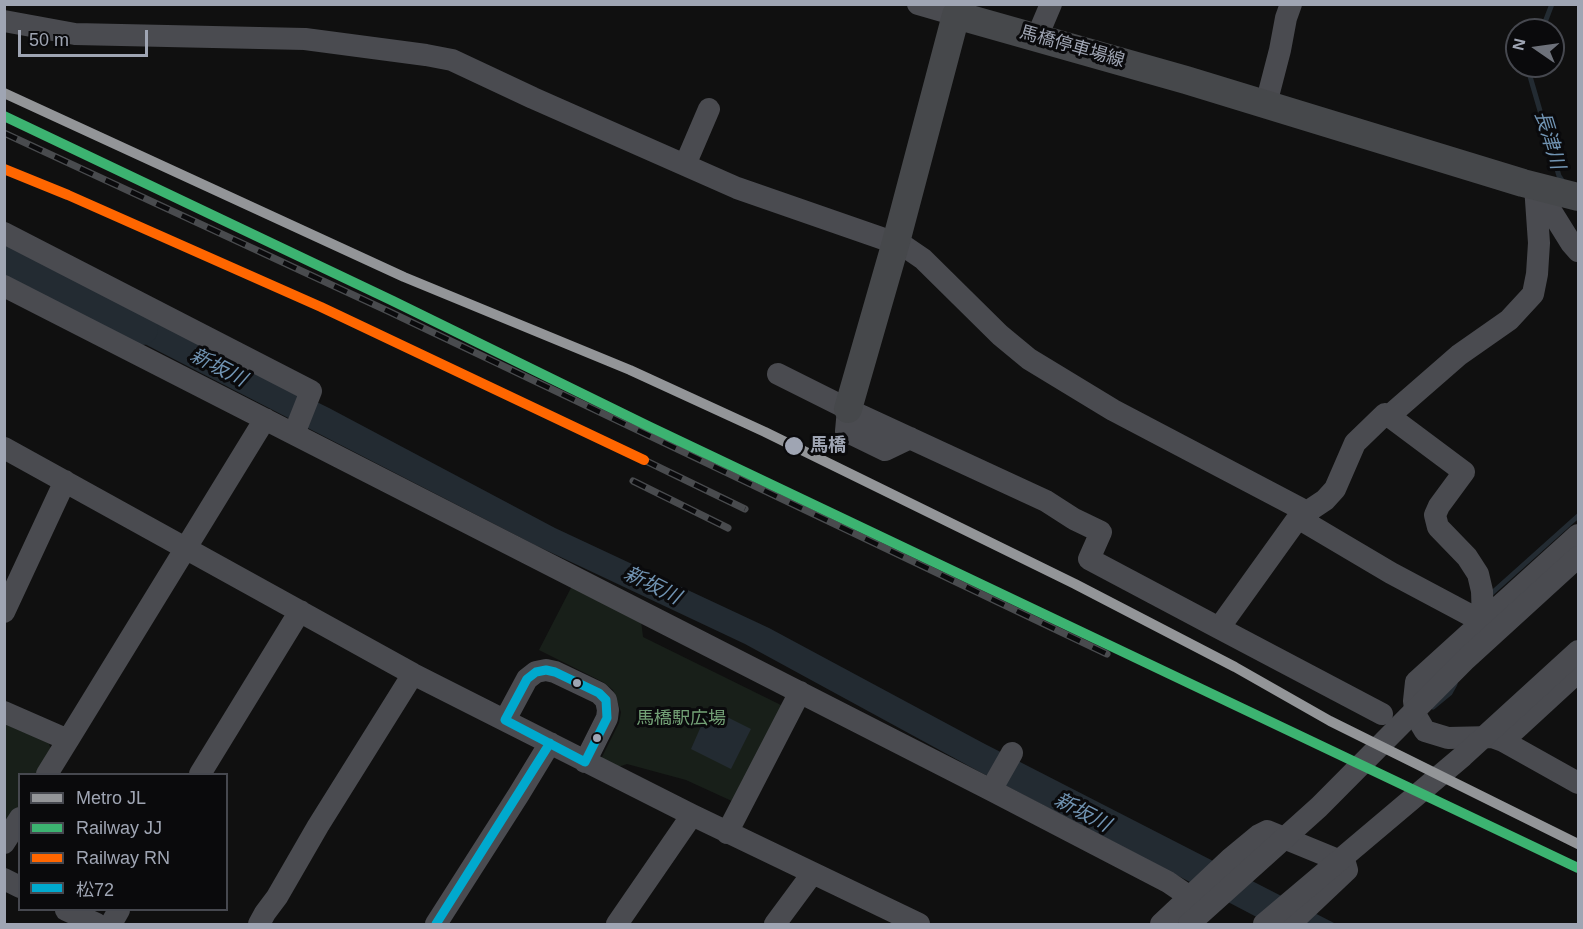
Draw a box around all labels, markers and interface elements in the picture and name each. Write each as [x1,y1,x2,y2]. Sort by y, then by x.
scale bar [21,18,152,56]
north arrow [1505,18,1565,78]
street label: 馬橋停車場線 [1017,22,1127,72]
text: 50 m [29,30,69,50]
text: N [1509,37,1529,52]
water label: 長津川 [1529,108,1569,172]
water label: 新坂川 [186,344,250,392]
marker: 馬橋 [783,435,805,457]
place label: 馬橋 [810,435,846,457]
water label: 新坂川 [620,562,684,610]
unlabelled marker [571,677,583,689]
park label: 馬橋駅広場 [636,708,726,730]
unlabelled marker [591,732,603,744]
legend [18,773,228,911]
text: Metro JL [76,788,146,808]
water label: 新坂川 [1050,788,1114,838]
text: Railway JJ [76,818,162,838]
text: Railway RN [76,848,170,868]
text: 松72 [76,880,114,900]

